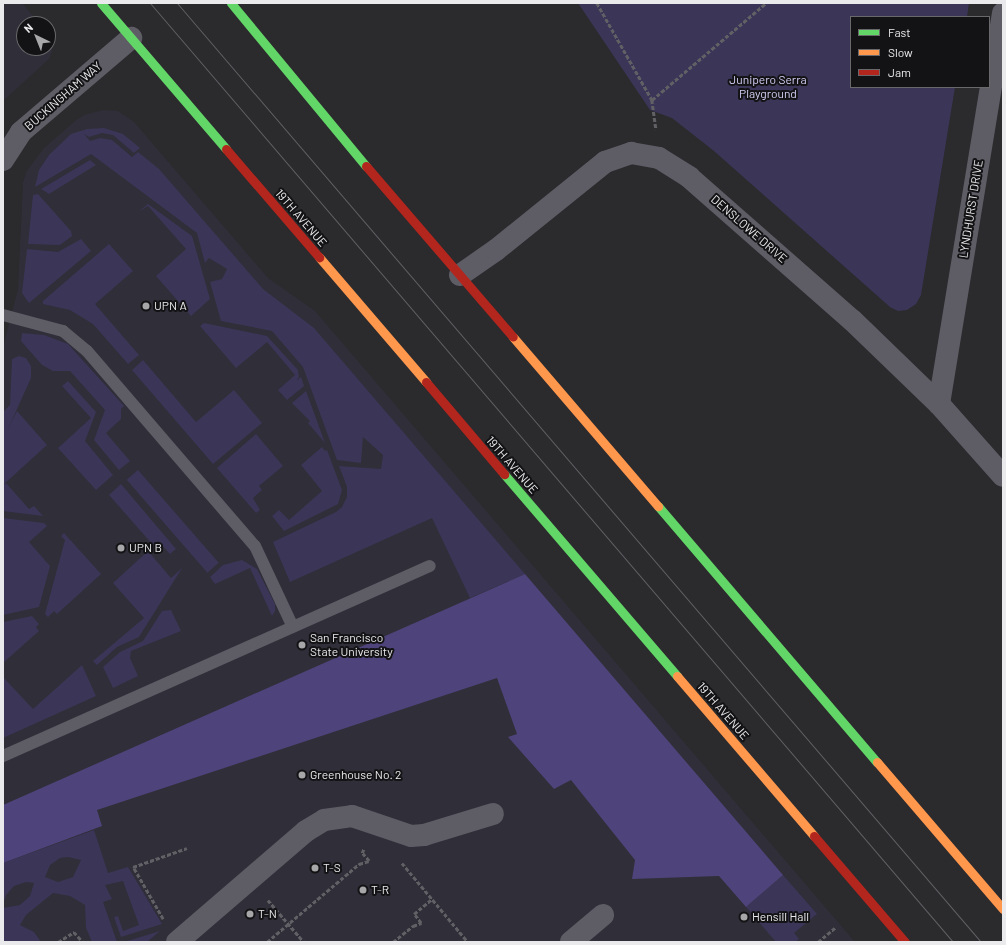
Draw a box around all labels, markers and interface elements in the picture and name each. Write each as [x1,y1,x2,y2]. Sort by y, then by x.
north arrow [16,16,56,56]
legend [850,16,990,88]
text: N [21,20,35,35]
text: Fast [888,25,911,39]
text: Slow [888,45,913,59]
street label: BUCKINGHAM WAY [22,59,104,133]
text: Jam [888,65,911,79]
park label: Junipero Serra Playground [729,73,807,101]
street label: LYNDHURST DRIVE [956,159,986,259]
street label: 19TH AVENUE [272,186,330,250]
street label: DENSLOWE DRIVE [708,192,790,266]
place label: UPN A [154,299,187,313]
marker: UPN A [141,301,151,311]
street label: 19TH AVENUE [483,433,541,497]
place label: UPN B [129,541,162,555]
marker: UPN B [116,543,126,553]
place label: San Francisco State University [310,631,393,659]
marker: San Francisco State University [297,640,307,650]
street label: 19TH AVENUE [694,679,752,743]
place label: Greenhouse No. 2 [310,768,402,782]
marker: Greenhouse No. 2 [297,770,307,780]
place label: T-S [323,861,341,875]
marker: T-S [310,863,320,873]
place label: T-R [371,883,389,897]
marker: T-R [358,885,368,895]
place label: T-N [258,907,277,921]
marker: T-N [245,909,255,919]
place label: Hensill Hall [752,910,809,924]
marker: Hensill Hall [739,912,749,922]

